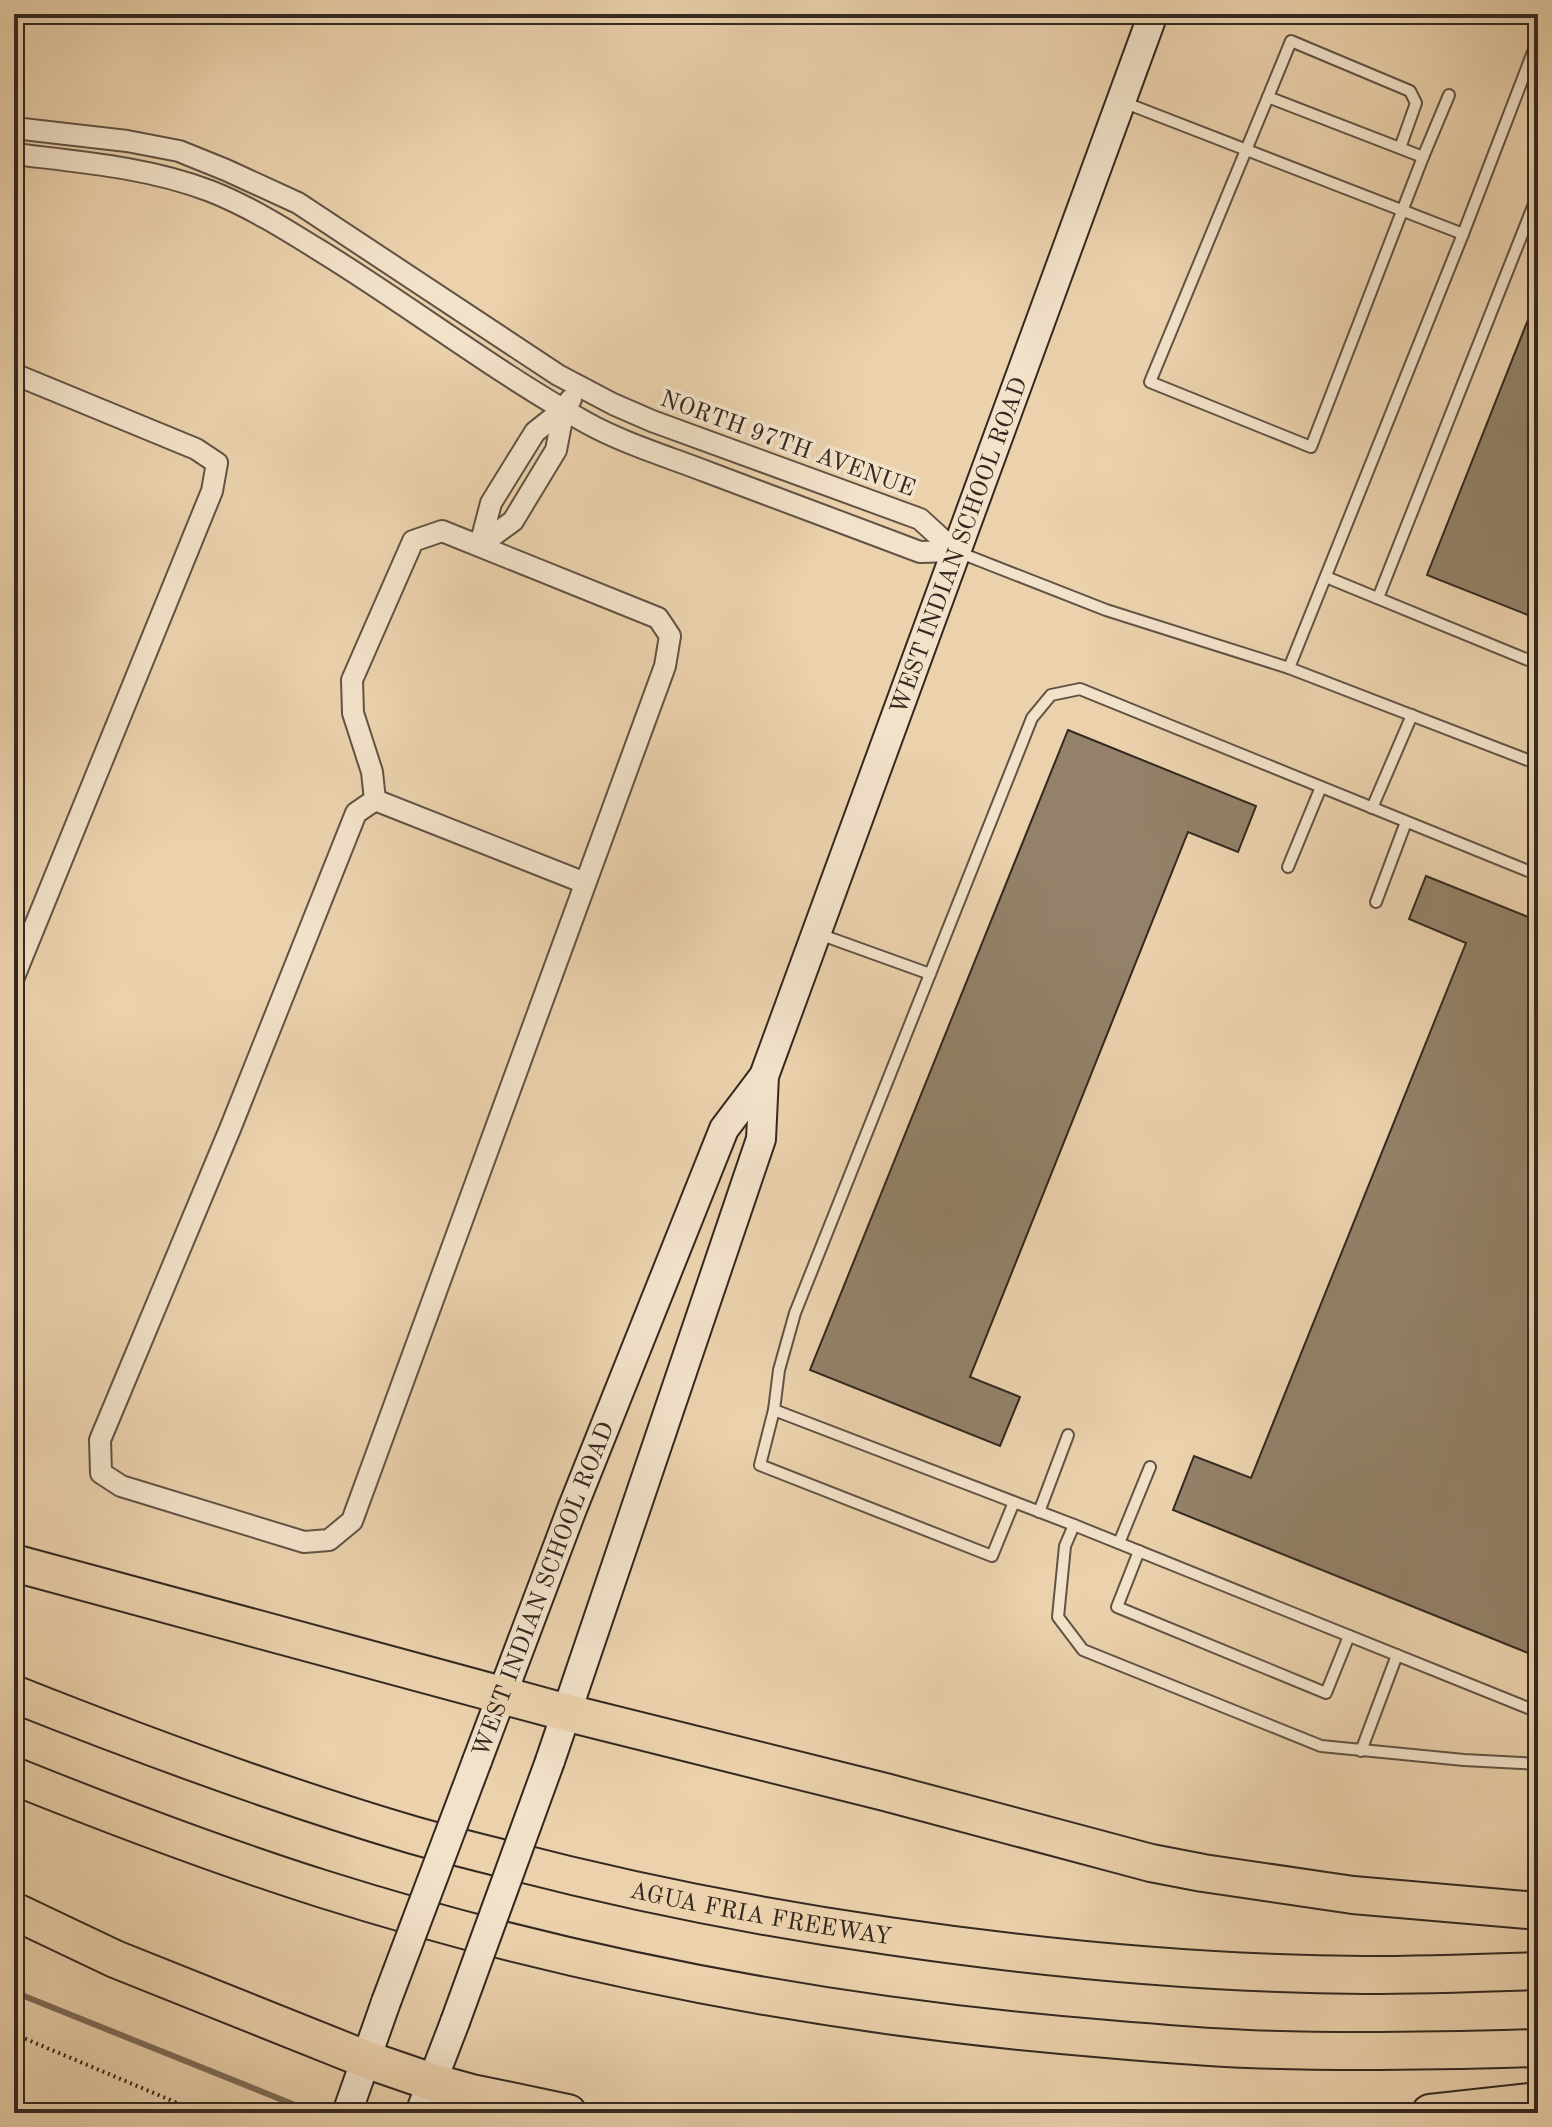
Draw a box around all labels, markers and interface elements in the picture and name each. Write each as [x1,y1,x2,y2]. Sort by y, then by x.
street label: WEST INDIAN SCHOOL ROAD [888,375,1033,718]
street label: NORTH 97TH AVENUE [657,388,918,502]
street label: WEST INDIAN SCHOOL ROAD [470,1419,620,1761]
street label: AGUA FRIA FREEWAY [627,1879,893,1950]

